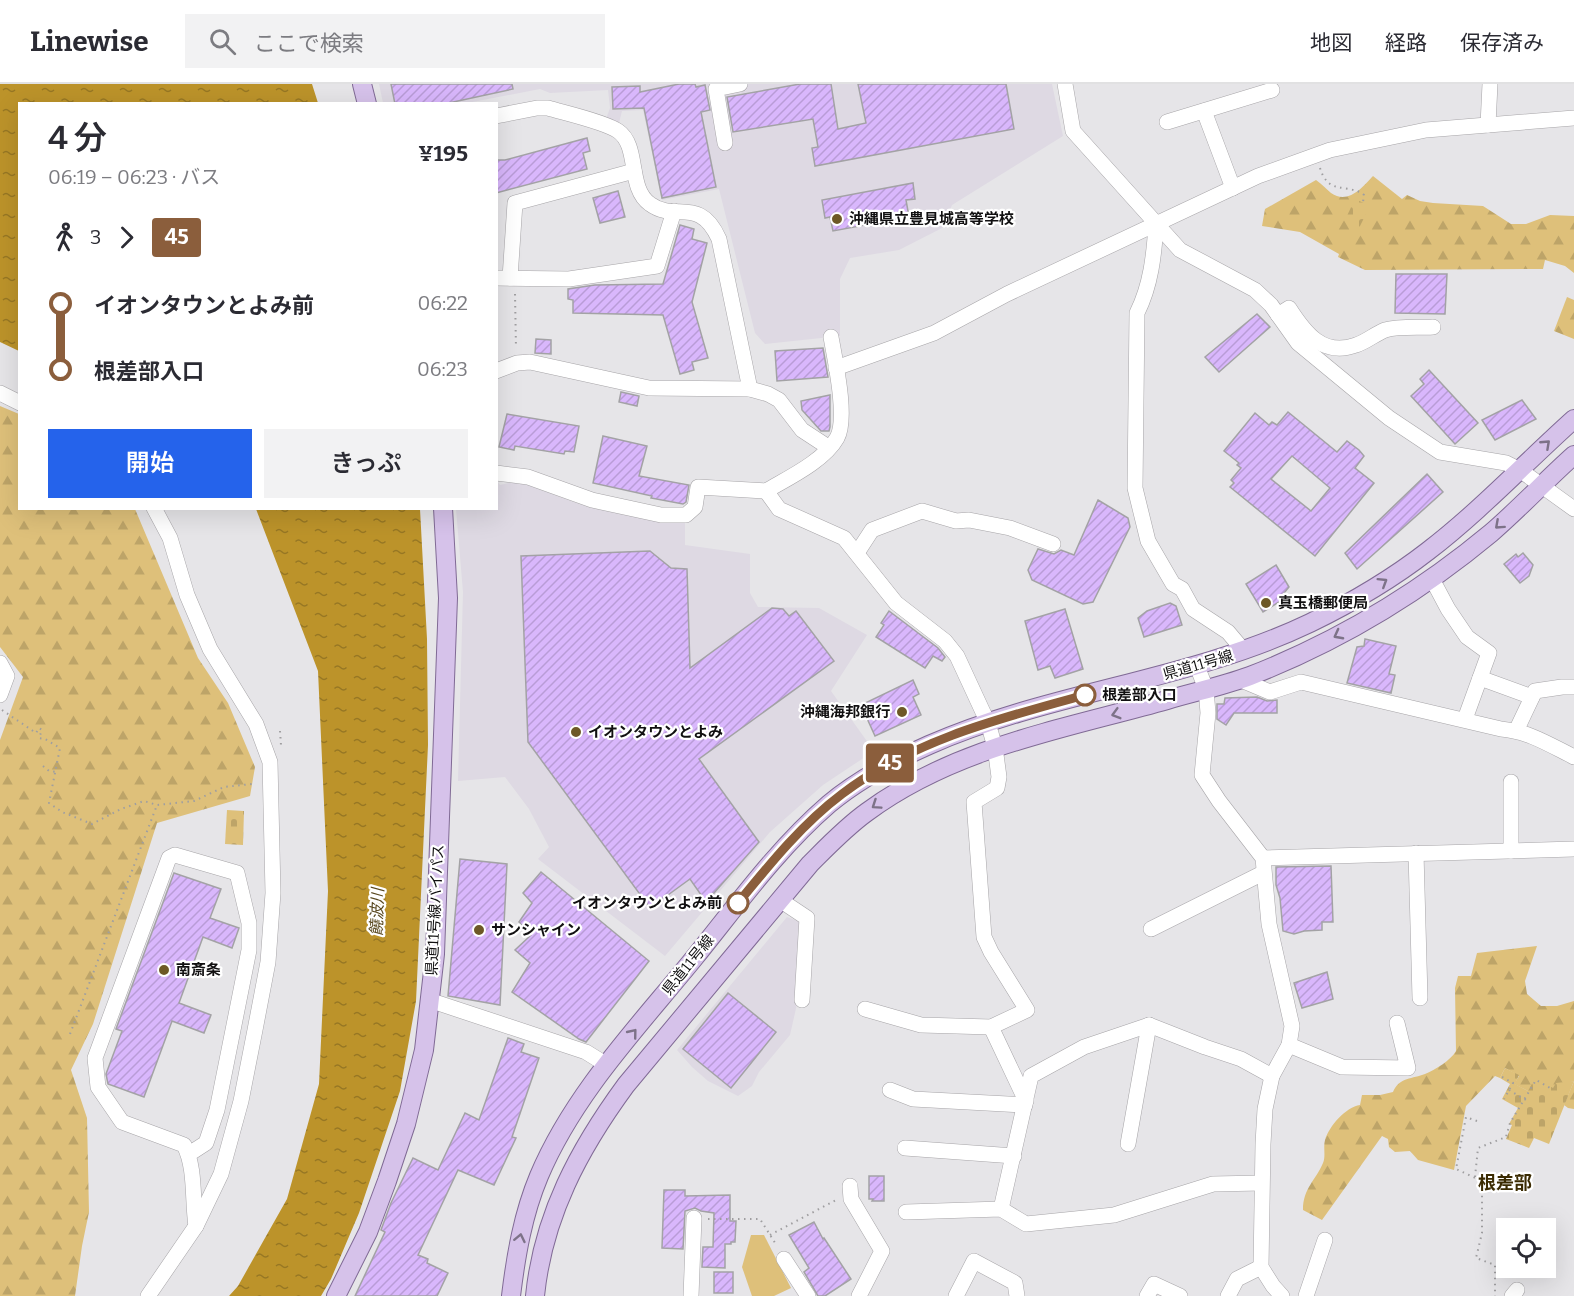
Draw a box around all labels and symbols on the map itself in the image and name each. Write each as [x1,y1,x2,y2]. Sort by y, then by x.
place label: 沖縄県立豊見城高等学校 [849,210,1014,228]
marker: 沖縄県立豊見城高等学校 [830,212,844,226]
one-way arrow [1540,440,1550,451]
one-way arrow [1495,518,1506,529]
one-way arrow [1377,577,1387,589]
place label: 真玉橋郵便局 [1278,594,1368,612]
marker: 真玉橋郵便局 [1259,596,1273,610]
one-way arrow [1334,628,1345,639]
street label: 県道11号線 [1161,646,1235,684]
marker: 根差部入口 [1074,684,1096,706]
place label: 根差部入口 [1102,686,1177,704]
place label: 沖縄海邦銀行 [800,703,890,721]
marker: 沖縄海邦銀行 [895,705,909,719]
one-way arrow [1111,707,1122,719]
place label: イオンタウンとよみ [588,723,723,741]
marker: イオンタウンとよみ [569,725,583,739]
line badge: 45 [863,744,917,782]
one-way arrow [872,798,882,810]
street label: 県道11号線バイパス [423,844,447,976]
water label: 饒波川 [367,886,387,936]
marker: イオンタウンとよみ前 [727,892,749,914]
place label: イオンタウンとよみ前 [572,894,722,912]
place label: サンシャイン [491,921,581,939]
marker: サンシャイン [472,923,486,937]
street label: 県道11号線 [658,931,718,999]
place label: 南斎条 [176,961,221,979]
marker: 南斎条 [157,963,171,977]
one-way arrow [625,1029,636,1040]
district label: 根差部 [1478,1172,1532,1194]
one-way arrow [512,1233,525,1243]

